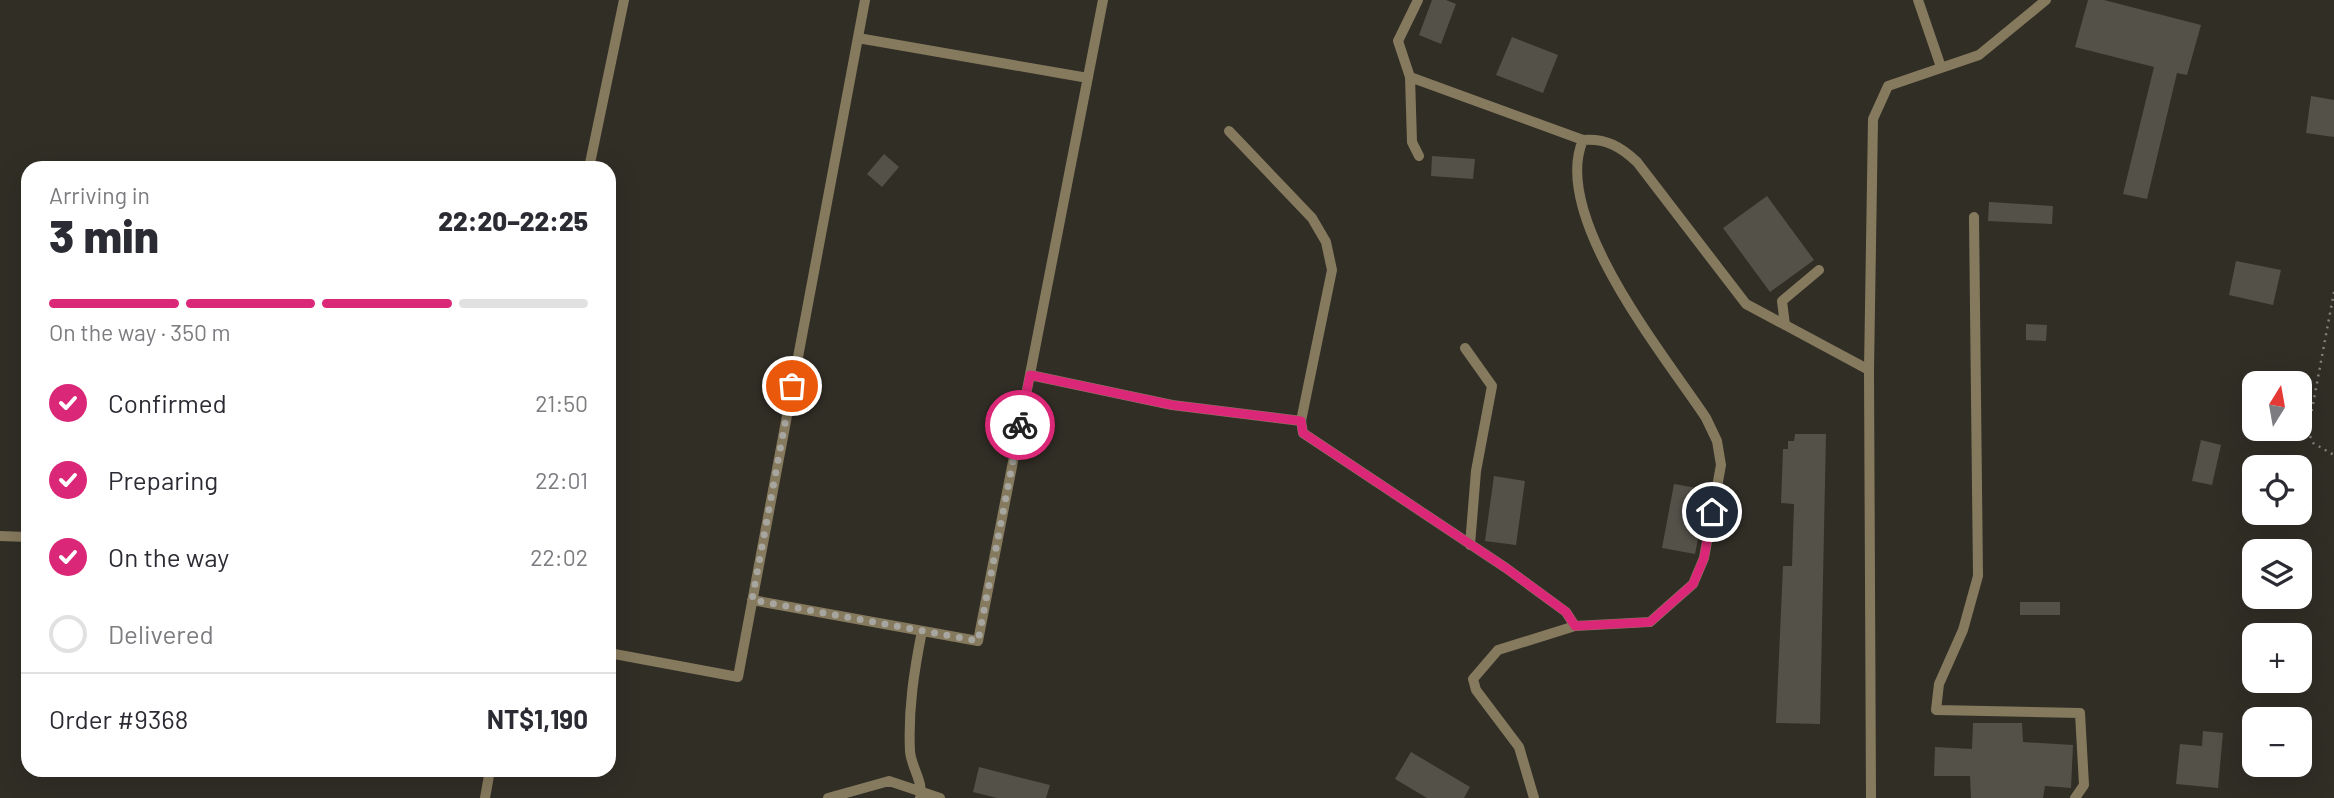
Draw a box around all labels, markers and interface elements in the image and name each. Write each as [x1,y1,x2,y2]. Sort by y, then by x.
text: Arriving in [49,181,150,209]
text: 22:20–22:25 [438,205,588,236]
text: 3 min [49,207,159,262]
text: On the way · 350 m [49,318,231,346]
pin [762,356,822,416]
icon: bag [773,367,811,405]
north arrow [2242,371,2312,441]
map controls [2242,371,2312,777]
icon: check [49,384,87,422]
text: Confirmed [108,387,227,418]
text: 21:50 [535,389,588,417]
courier [985,390,1055,460]
icon: bike [1001,406,1039,444]
button: locate [2242,455,2312,525]
icon: check [49,461,87,499]
text: Preparing [108,464,218,495]
text: 22:01 [535,466,588,494]
pin [1682,482,1742,542]
icon: home [1693,493,1731,531]
icon: check [49,538,87,576]
button: layers [2242,539,2312,609]
text: On the way [108,541,229,572]
text: 22:02 [530,543,588,571]
text: Delivered [108,618,214,649]
button: + [2242,623,2312,693]
text: Order #9368 [49,703,188,734]
text: NT$1,190 [487,703,588,734]
button: − [2242,707,2312,777]

